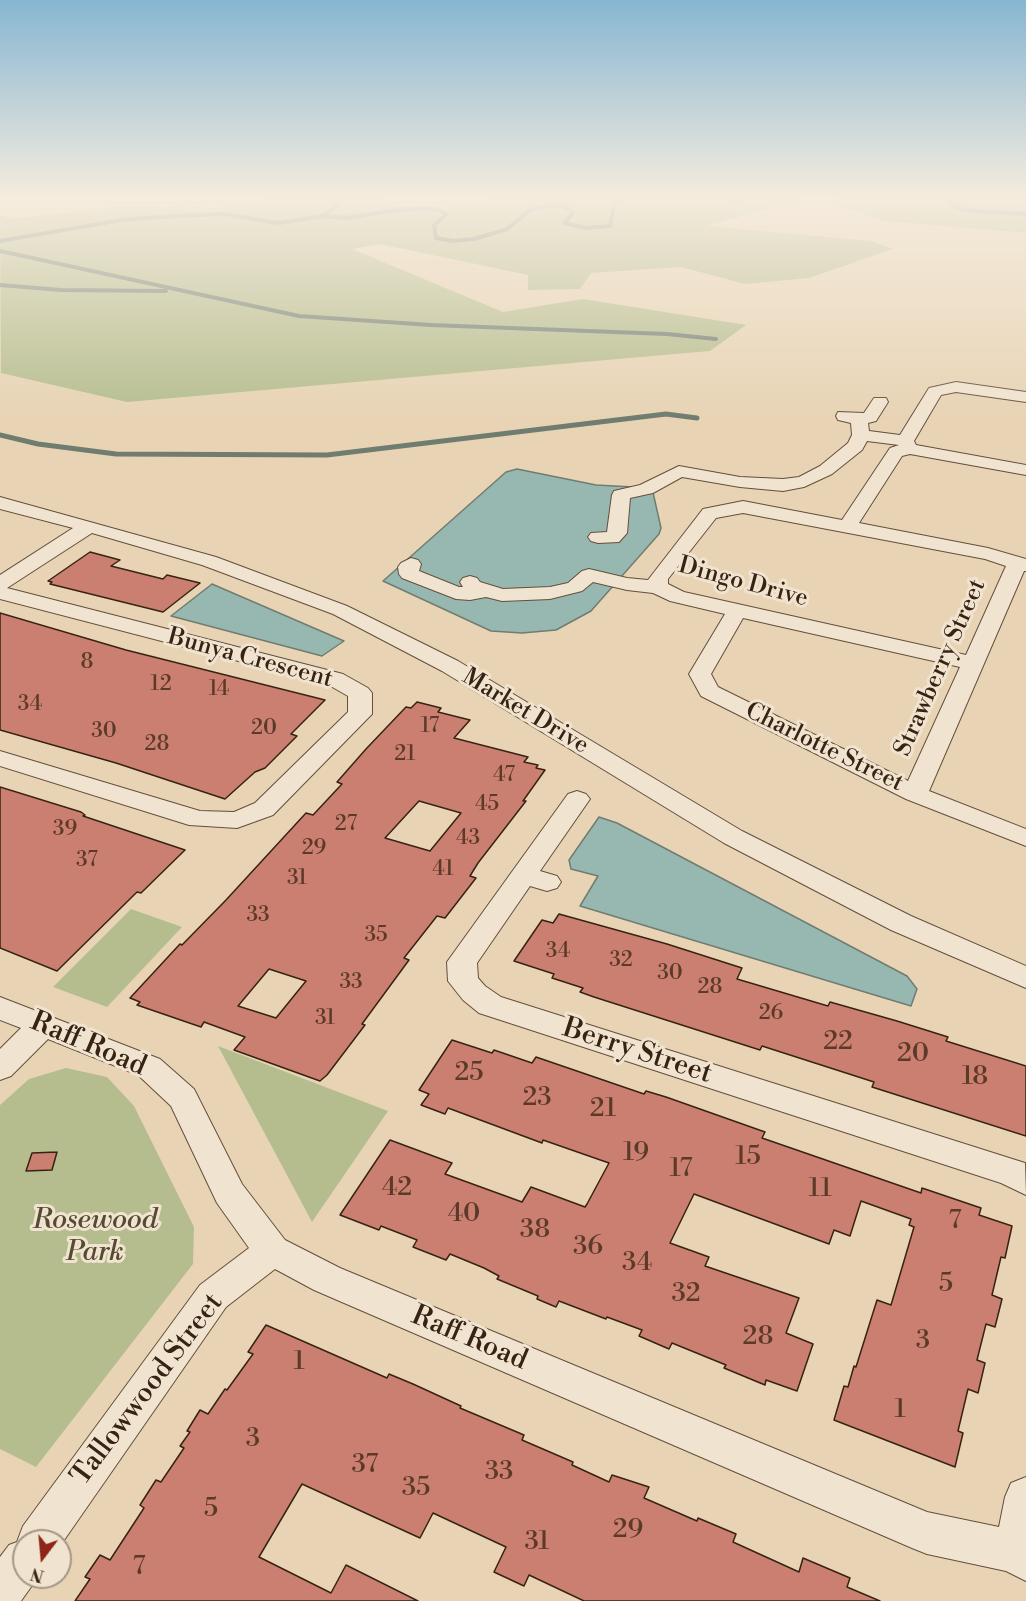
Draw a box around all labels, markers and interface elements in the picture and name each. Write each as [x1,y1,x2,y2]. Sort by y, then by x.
street label: Dingo Drive [675,552,811,614]
street label: Strawberry Street [889,575,993,761]
street label: Bunya Crescent [164,623,336,695]
house number: 8 [81,650,93,676]
street label: Market Drive [457,663,593,761]
house number: 12 [150,672,172,698]
house number: 14 [209,677,229,703]
house number: 34 [18,692,42,718]
street label: Charlotte Street [740,697,908,799]
house number: 17 [421,714,439,740]
house number: 20 [251,716,277,742]
house number: 30 [91,719,117,745]
house number: 28 [145,732,169,758]
house number: 21 [394,742,416,768]
house number: 47 [493,763,515,789]
house number: 45 [475,792,499,818]
house number: 27 [335,812,357,838]
house number: 39 [53,817,77,843]
house number: 43 [456,826,480,852]
house number: 29 [302,836,326,862]
house number: 37 [76,848,98,874]
house number: 41 [432,857,454,883]
house number: 31 [287,866,307,892]
house number: 33 [246,903,270,929]
house number: 35 [364,923,388,949]
house number: 34 [546,939,570,965]
house number: 32 [609,948,633,974]
house number: 30 [657,961,683,987]
house number: 33 [339,970,363,996]
house number: 28 [698,975,722,1001]
house number: 26 [759,1001,783,1027]
street label: Raff Road [25,1006,151,1084]
house number: 31 [315,1006,335,1032]
street label: Berry Street [558,1012,716,1092]
house number: 22 [823,1027,853,1059]
house number: 20 [897,1039,929,1071]
house number: 25 [454,1058,484,1090]
house number: 18 [962,1062,988,1094]
house number: 23 [522,1083,552,1115]
house number: 21 [590,1094,616,1126]
house number: 19 [623,1138,649,1170]
house number: 15 [735,1142,761,1174]
house number: 17 [670,1154,692,1186]
house number: 42 [382,1173,412,1205]
house number: 11 [808,1174,832,1206]
house number: 40 [448,1199,480,1231]
park label: Rosewood Park [33,1204,157,1270]
house number: 7 [948,1206,962,1238]
house number: 38 [520,1215,550,1247]
house number: 36 [573,1232,603,1264]
house number: 34 [622,1248,652,1280]
house number: 5 [939,1269,953,1301]
house number: 32 [671,1279,701,1311]
street label: Tallowwood Street [65,1287,231,1493]
street label: Raff Road [406,1300,532,1378]
house number: 28 [743,1322,773,1354]
house number: 3 [916,1326,930,1358]
house number: 1 [293,1347,305,1379]
house number: 1 [894,1395,906,1427]
house number: 3 [246,1424,260,1456]
house number: 37 [352,1450,378,1482]
house number: 33 [485,1457,513,1489]
house number: 35 [402,1473,430,1505]
house number: 5 [204,1494,218,1526]
house number: 29 [613,1515,643,1547]
house number: 31 [525,1527,549,1559]
north arrow [12,1529,72,1589]
house number: 7 [132,1552,146,1584]
text: N [29,1563,46,1586]

